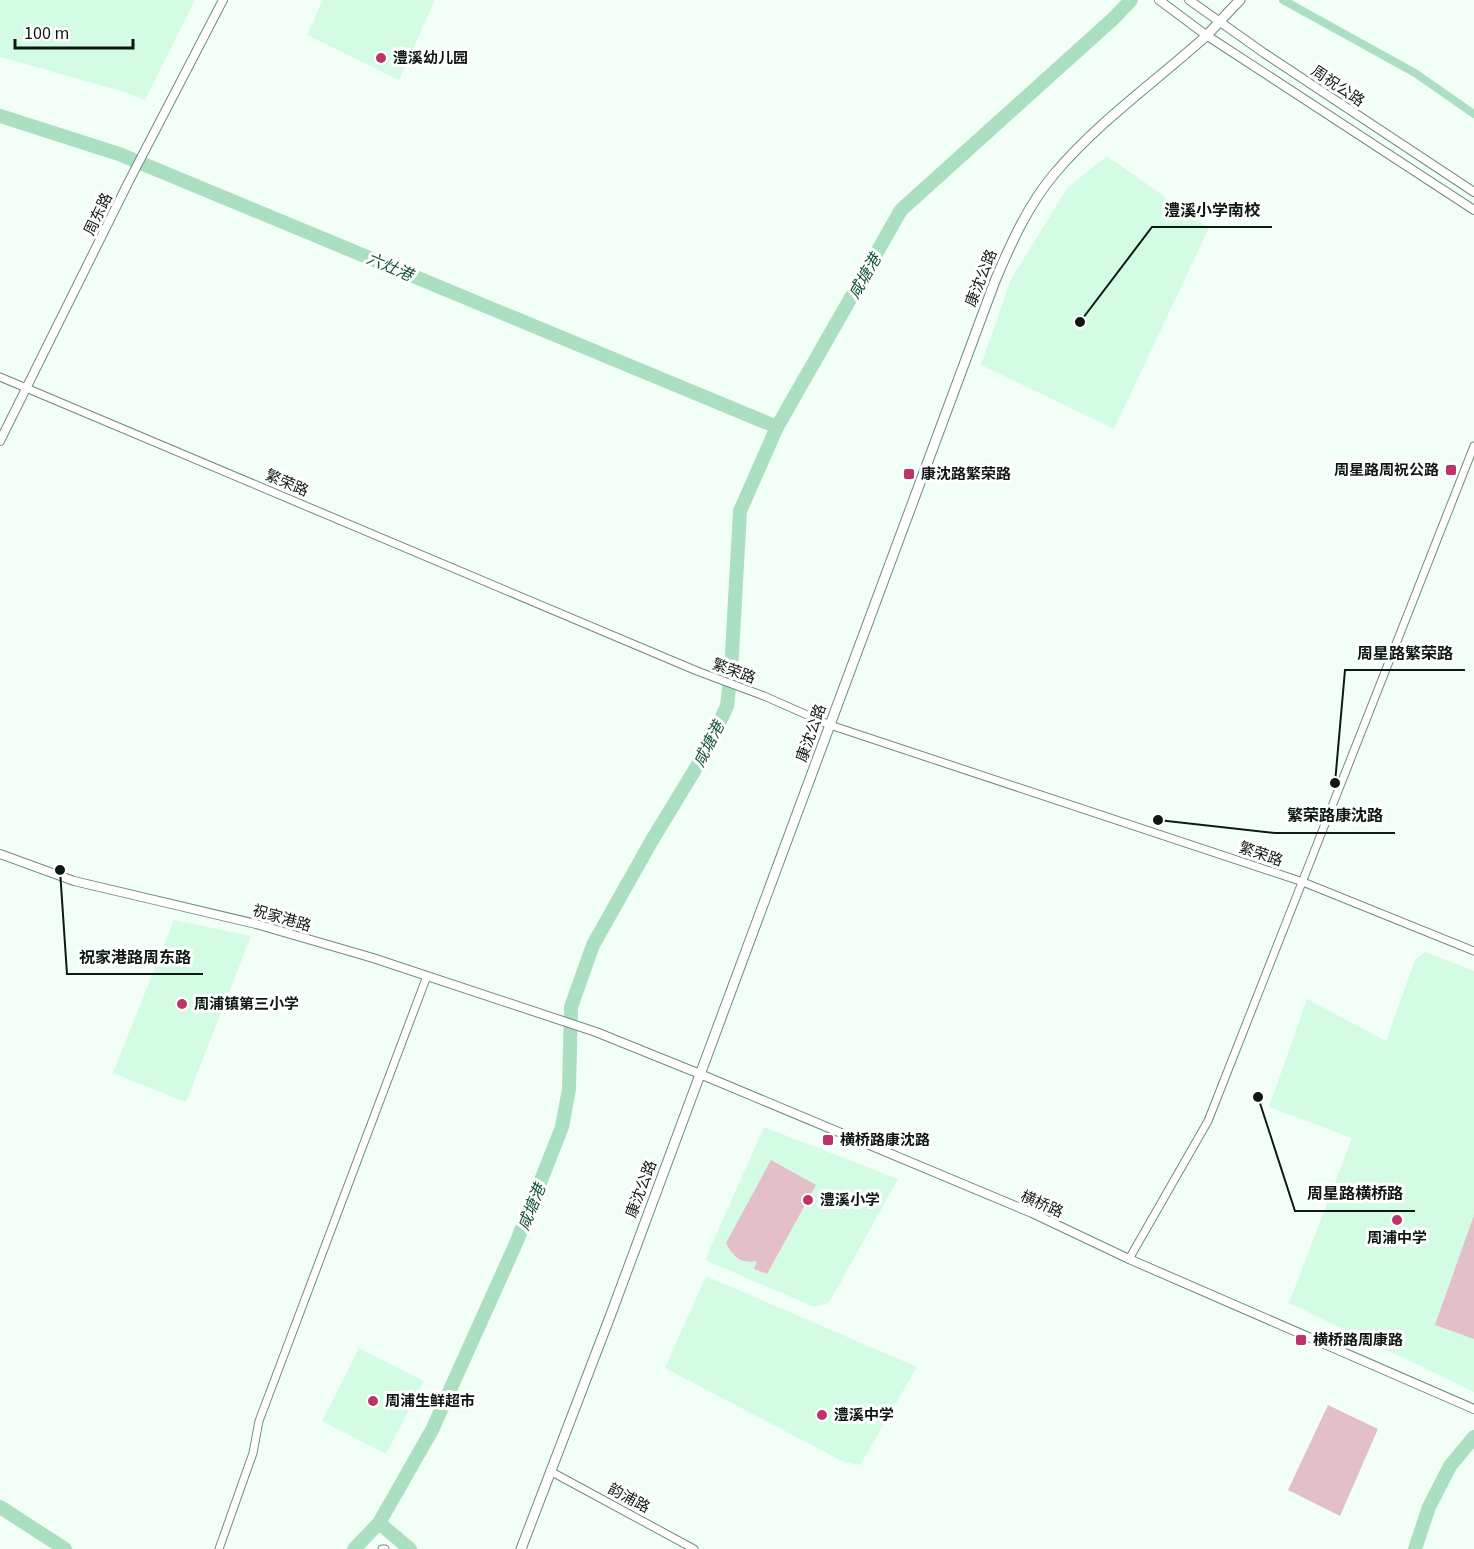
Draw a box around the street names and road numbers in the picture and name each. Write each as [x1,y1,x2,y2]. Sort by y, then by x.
street label: 周祝公路 [1307,61,1368,112]
street label: 周东路 [79,189,118,239]
street label: 康沈公路 [960,246,1002,310]
street label: 繁荣路 [262,465,312,502]
street label: 繁荣路 [709,654,759,689]
street label: 康沈公路 [791,701,832,765]
street label: 繁荣路 [1236,837,1286,872]
street label: 祝家港路 [250,900,314,937]
street label: 康沈公路 [621,1157,662,1221]
street label: 横桥路 [1017,1186,1067,1223]
street label: 韵浦路 [604,1479,654,1518]

